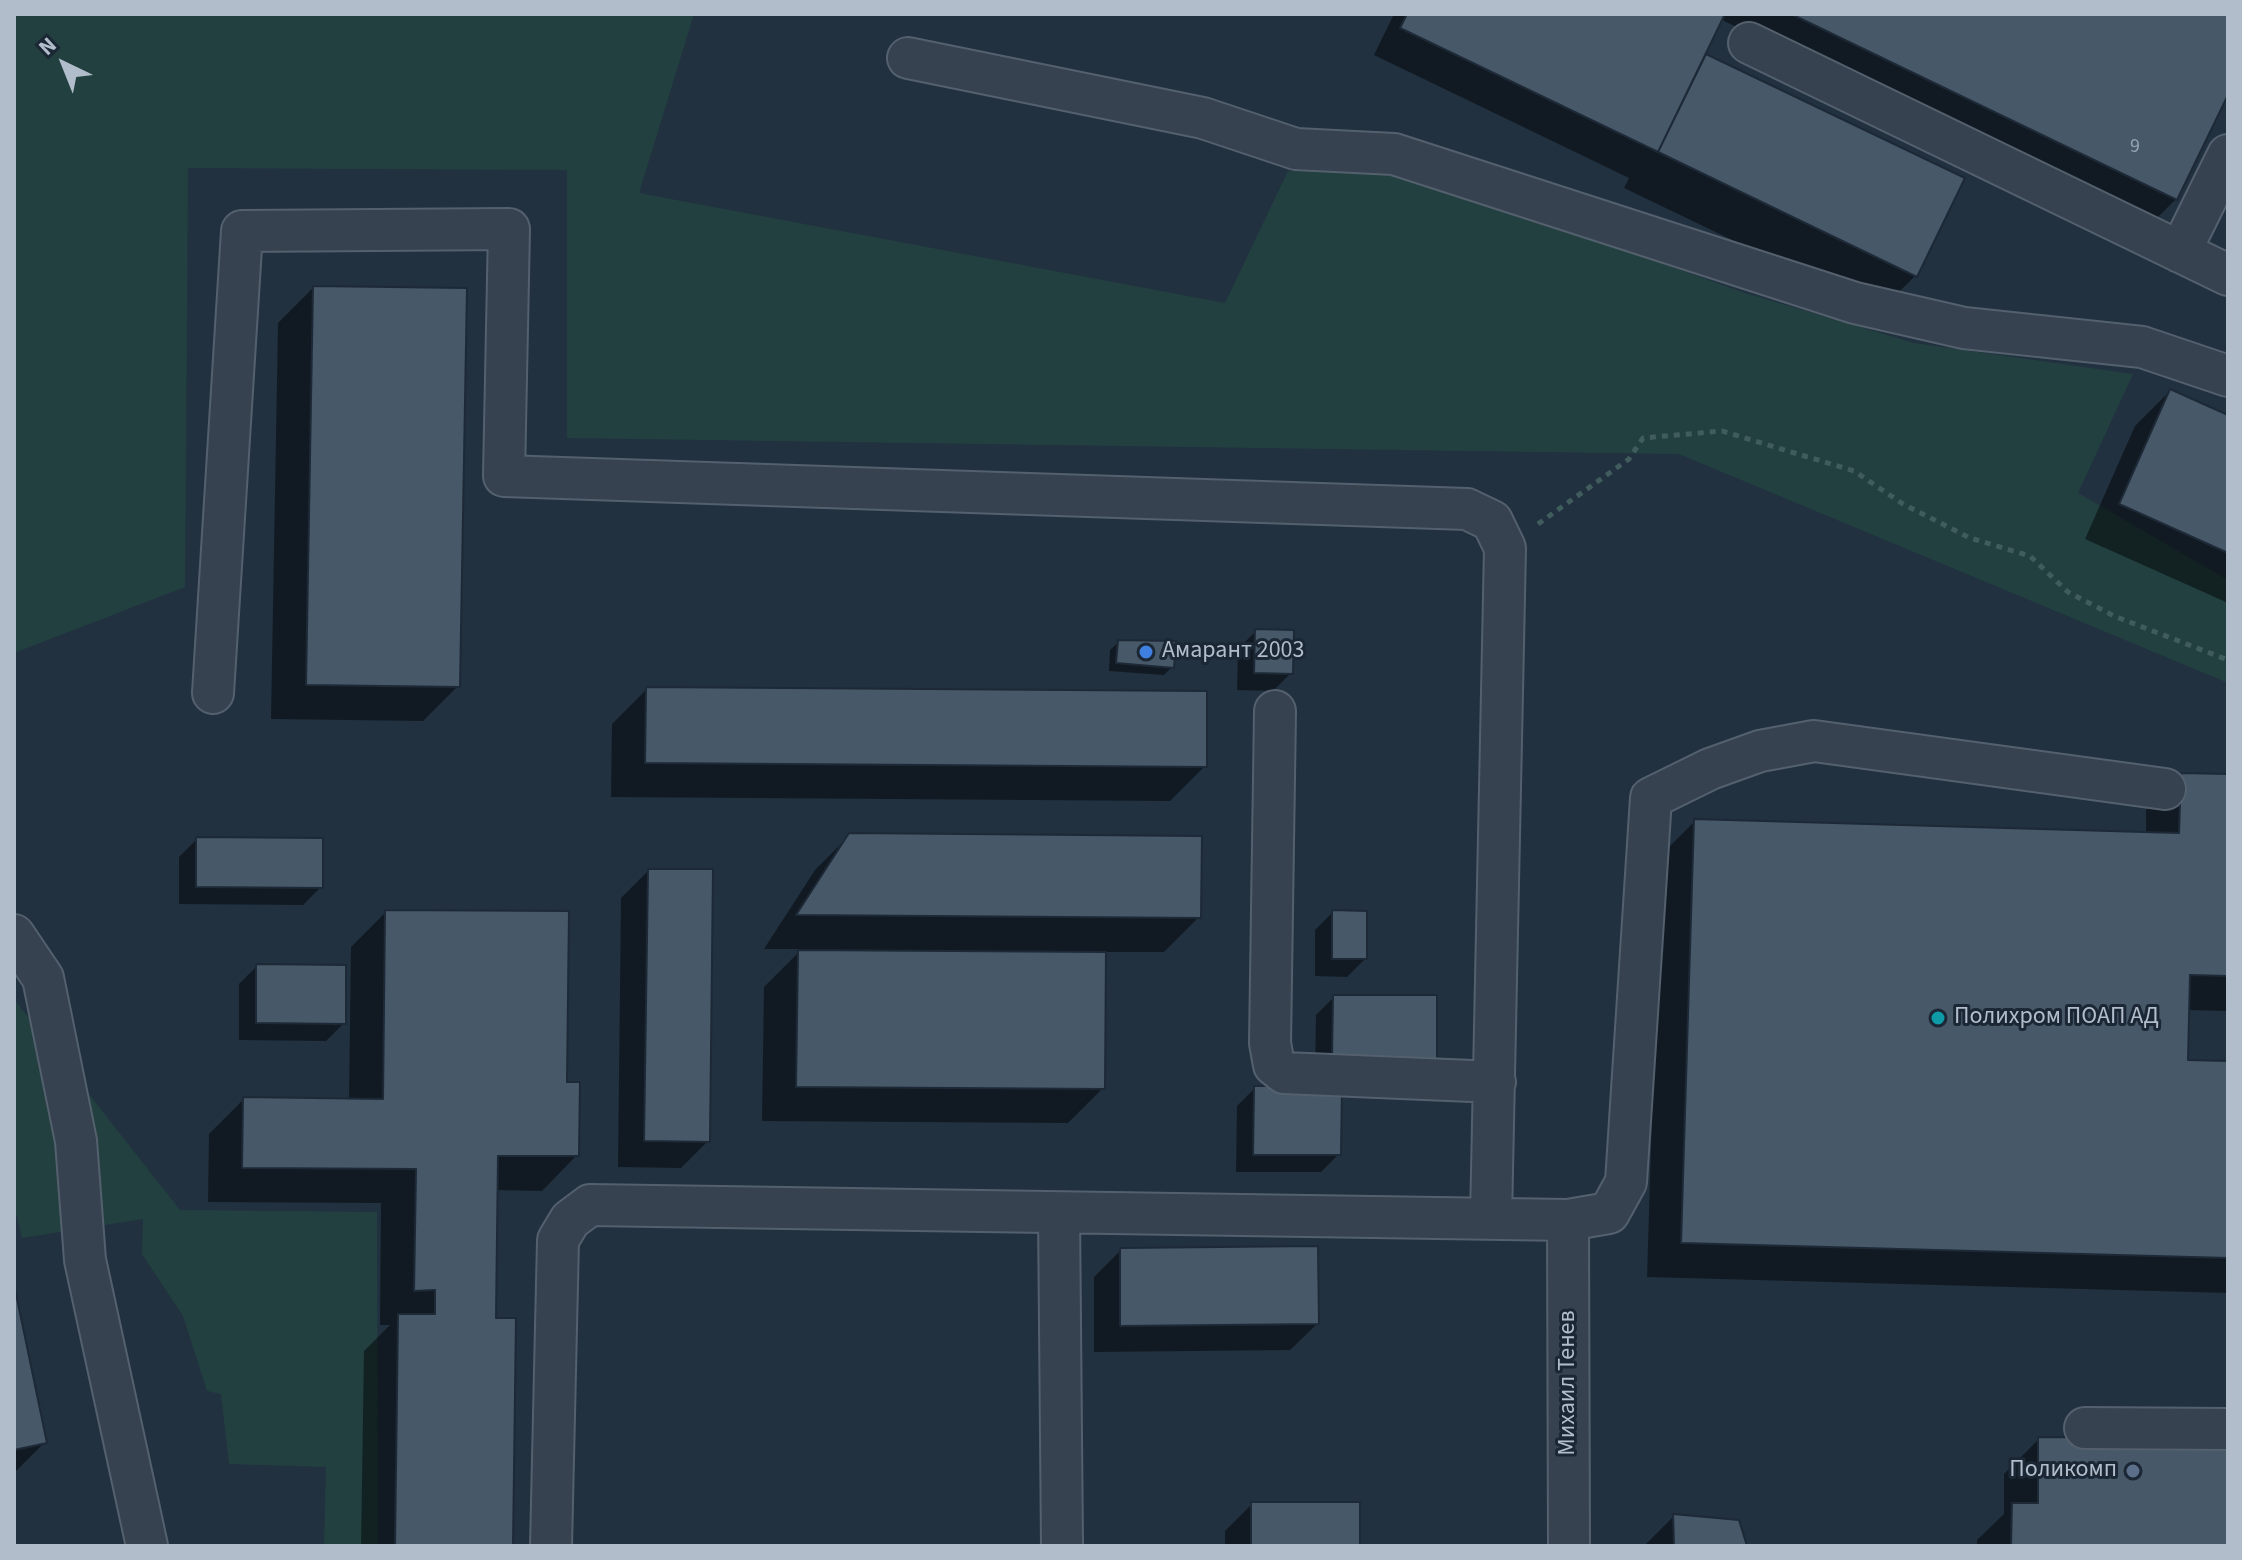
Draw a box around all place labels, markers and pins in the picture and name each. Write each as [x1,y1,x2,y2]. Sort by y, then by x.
place label: Амарант 2003 [1162,638,1304,666]
marker: Амарант 2003 [1137,643,1155,661]
place label: Полихром ПОАП АД [1954,1004,2159,1032]
marker: Полихром ПОАП АД [1929,1009,1947,1027]
place label: Поликомп [2009,1457,2117,1485]
marker: Поликомп [2124,1462,2142,1480]

